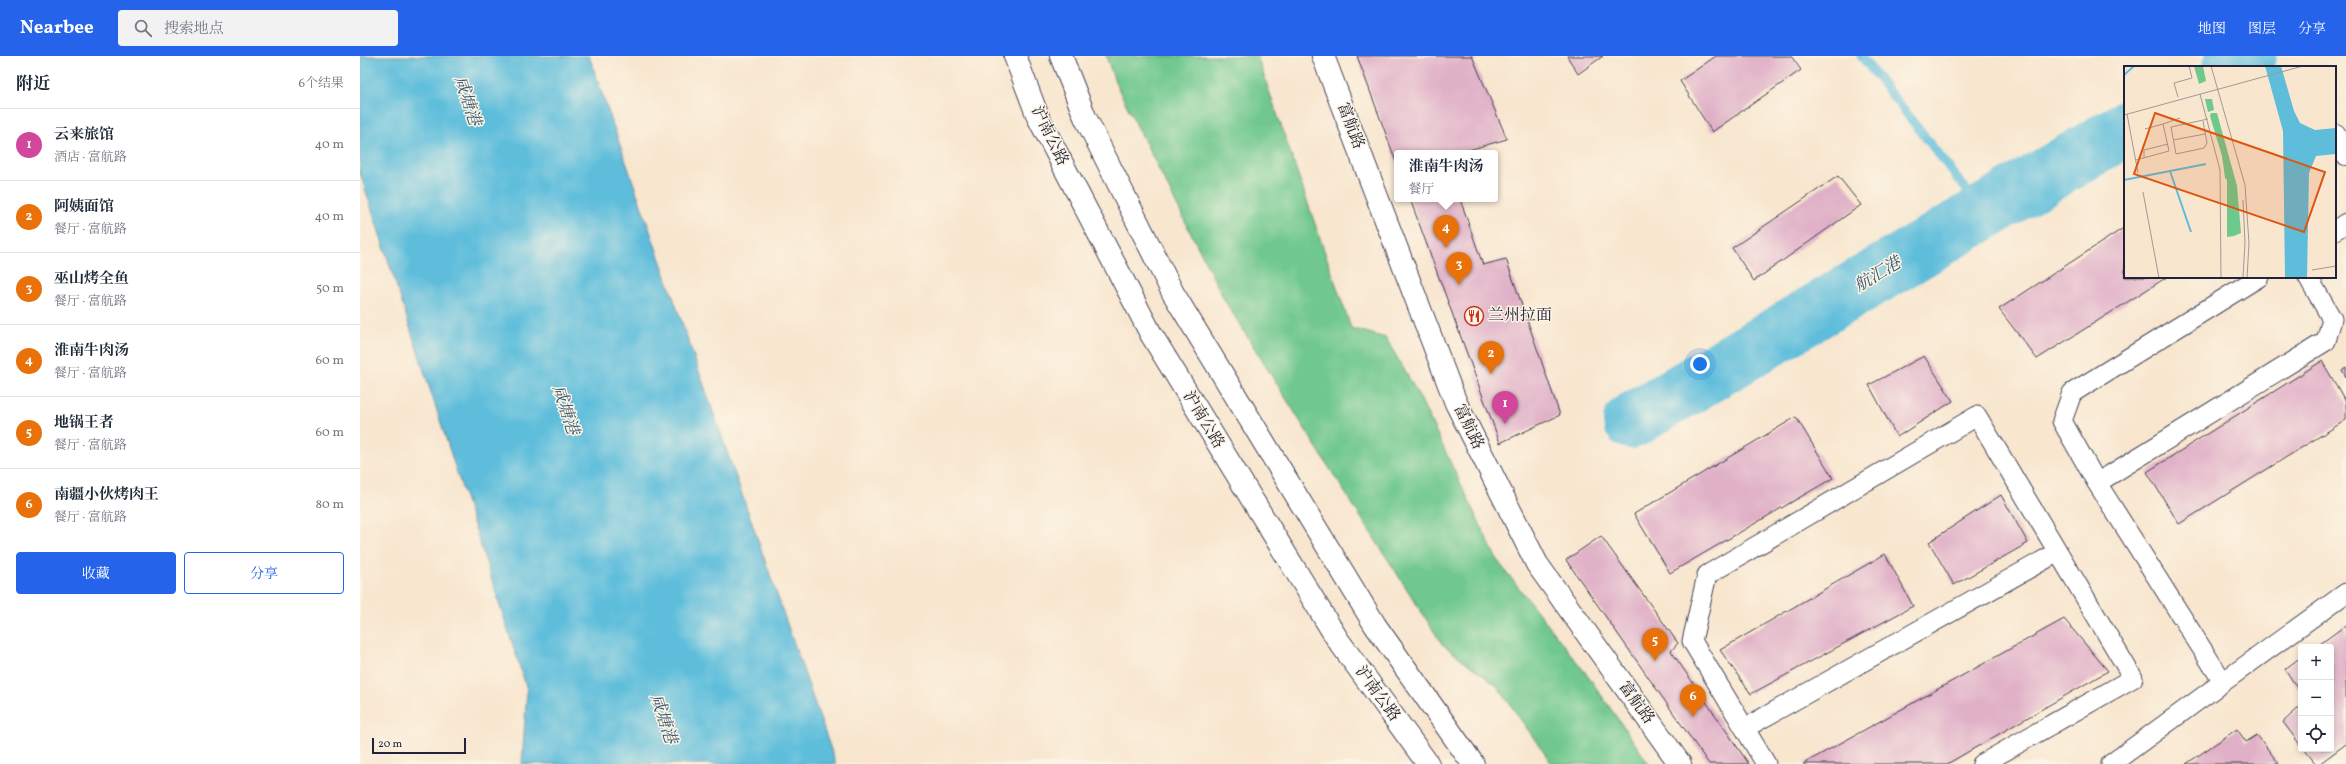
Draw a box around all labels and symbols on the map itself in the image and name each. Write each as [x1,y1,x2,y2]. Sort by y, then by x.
inset map [2124,66,2336,278]
water label: 咸塘港 [448,73,486,131]
street label: 富航路 [1331,100,1369,152]
street label: 沪南公路 [1025,102,1073,170]
pin: 4 [1433,215,1459,248]
water label: 航汇港 [1850,251,1907,298]
pin: 3 [1446,252,1472,285]
restaurant icon: 兰州拉面 [1463,305,1485,327]
place label: 兰州拉面 [1488,305,1552,327]
pin: 2 [1478,341,1504,374]
your location [1690,354,1710,374]
water label: 咸塘港 [546,382,584,440]
street label: 沪南公路 [1177,387,1229,453]
pin: 1 [1492,391,1518,424]
street label: 富航路 [1448,401,1488,453]
pin: 5 [1642,628,1668,661]
street label: 沪南公路 [1349,662,1405,726]
street label: 富航路 [1613,677,1659,729]
pin: 6 [1680,684,1706,717]
water label: 咸塘港 [644,691,682,749]
scale bar [372,736,466,755]

